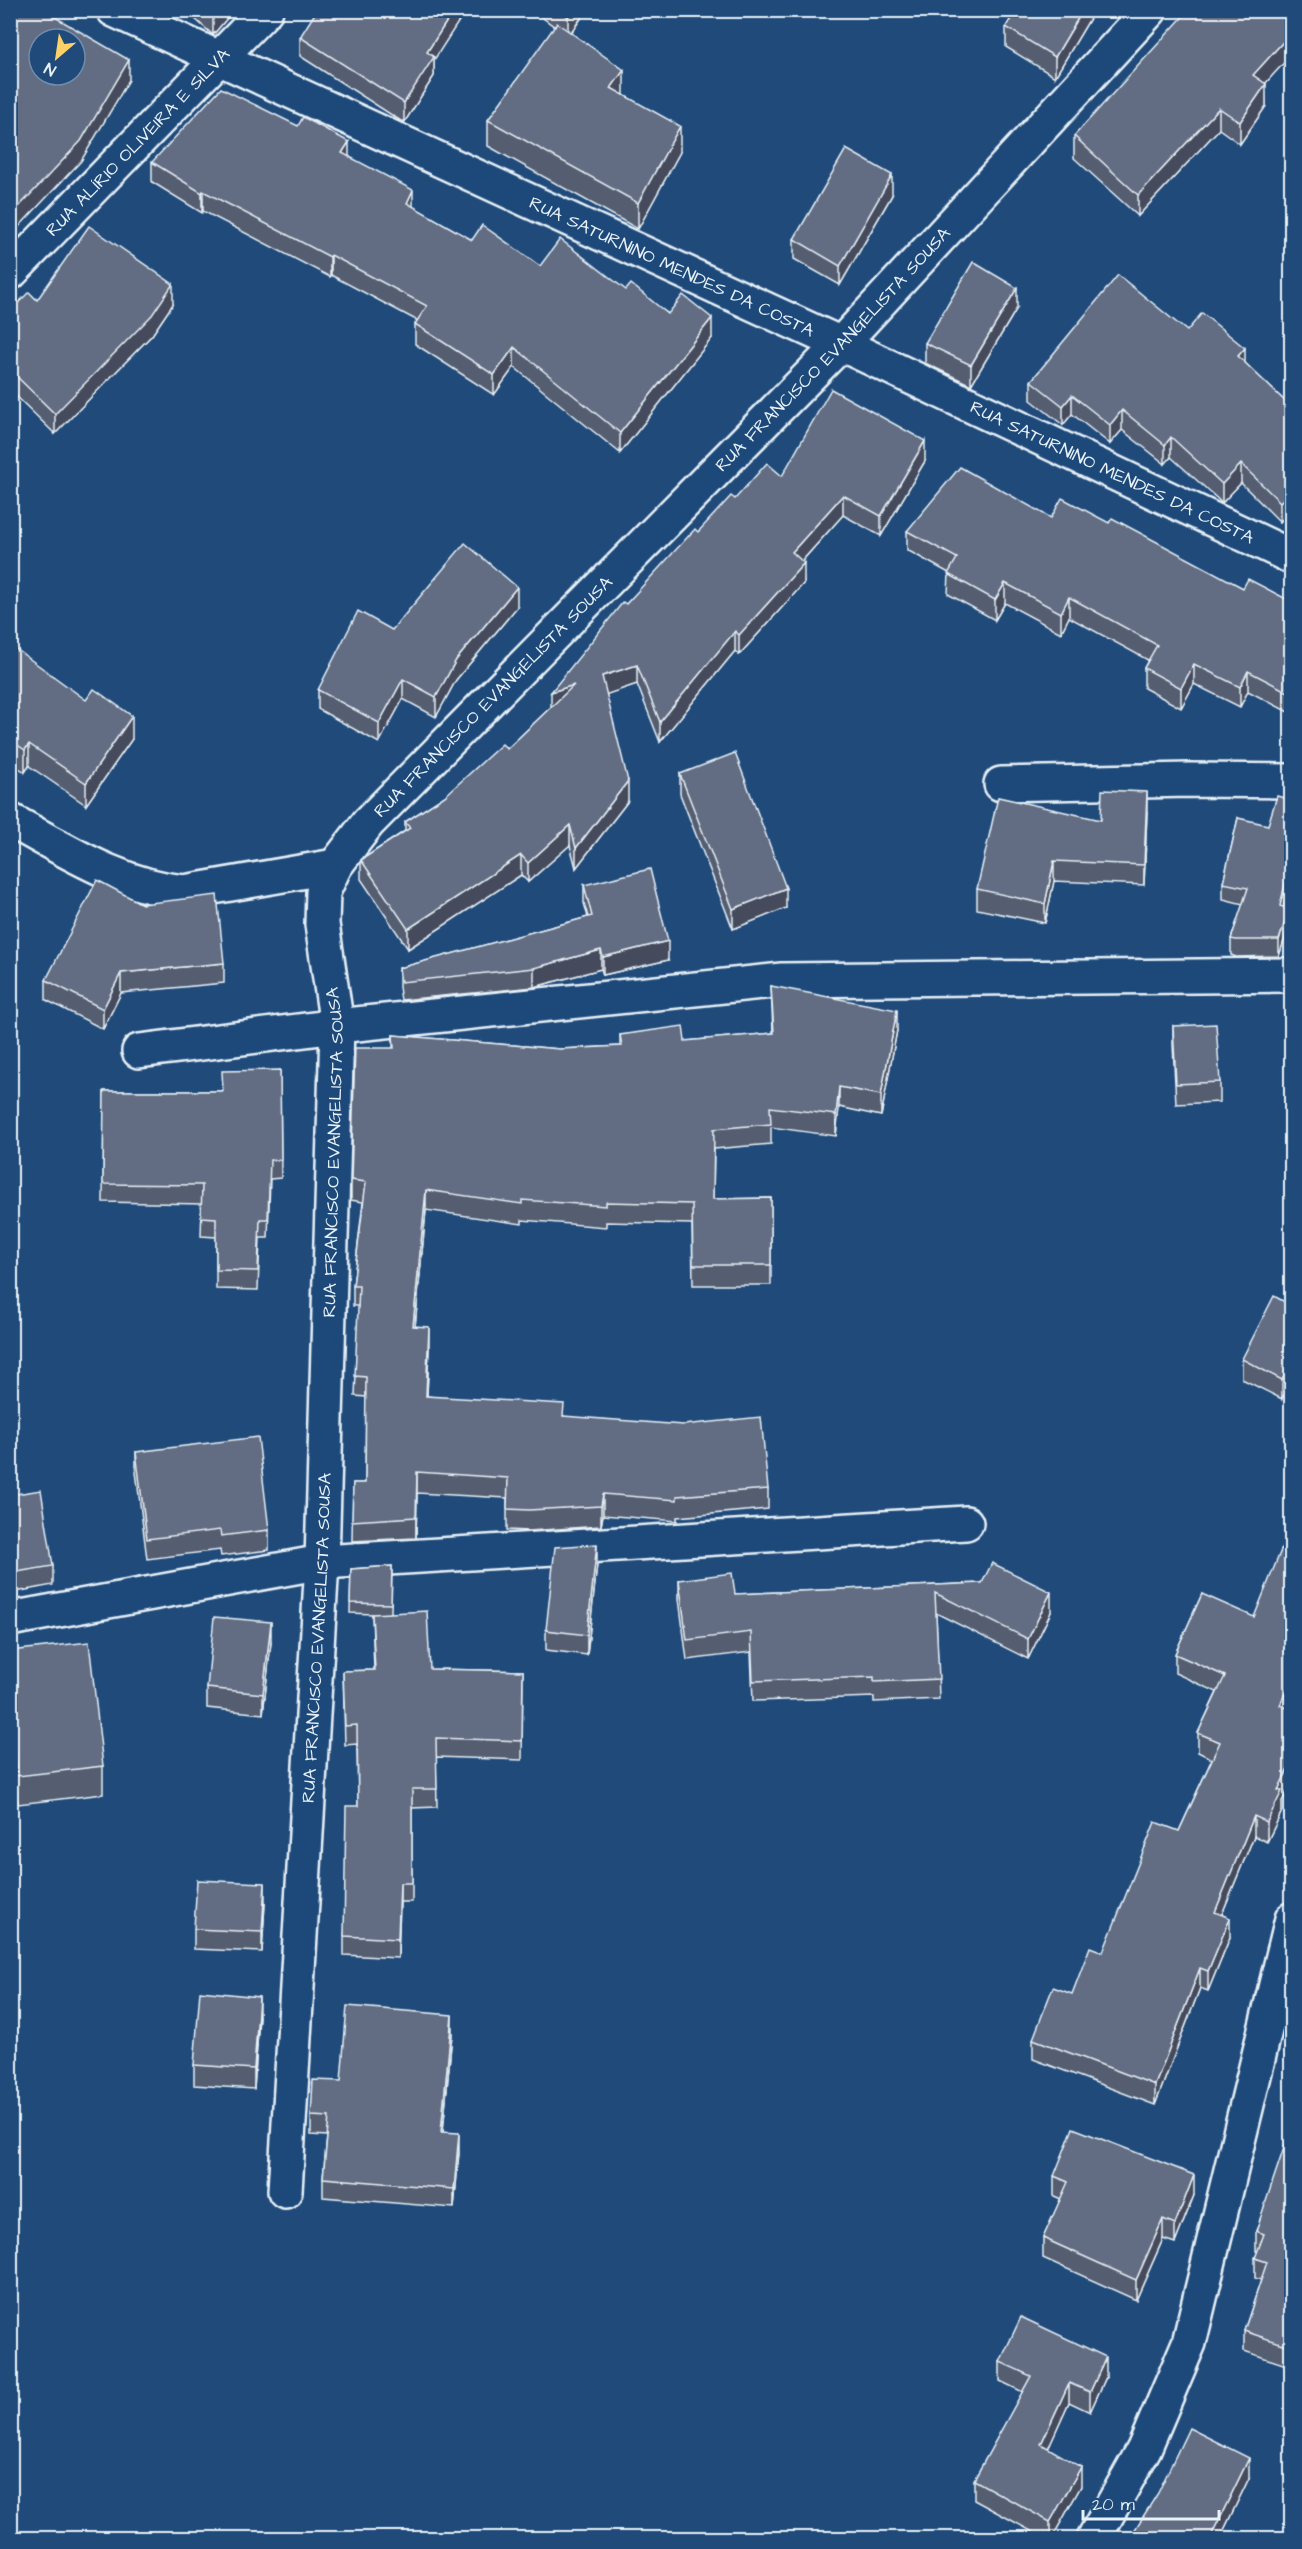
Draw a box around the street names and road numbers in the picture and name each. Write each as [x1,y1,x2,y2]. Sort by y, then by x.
street label: RUA ALÍRIO OLIVEIRA E SILVA [40,42,236,242]
street label: RUA SATURNINO MENDES DA COSTA [525,190,819,343]
street label: RUA FRANCISCO EVANGELISTA SOUSA [710,221,957,477]
street label: RUA SATURNINO MENDES DA COSTA [966,395,1258,550]
street label: RUA FRANCISCO EVANGELISTA SOUSA [368,570,619,823]
street label: RUA FRANCISCO EVANGELISTA SOUSA [317,985,350,1318]
street label: RUA FRANCISCO EVANGELISTA SOUSA [296,1472,338,1804]

